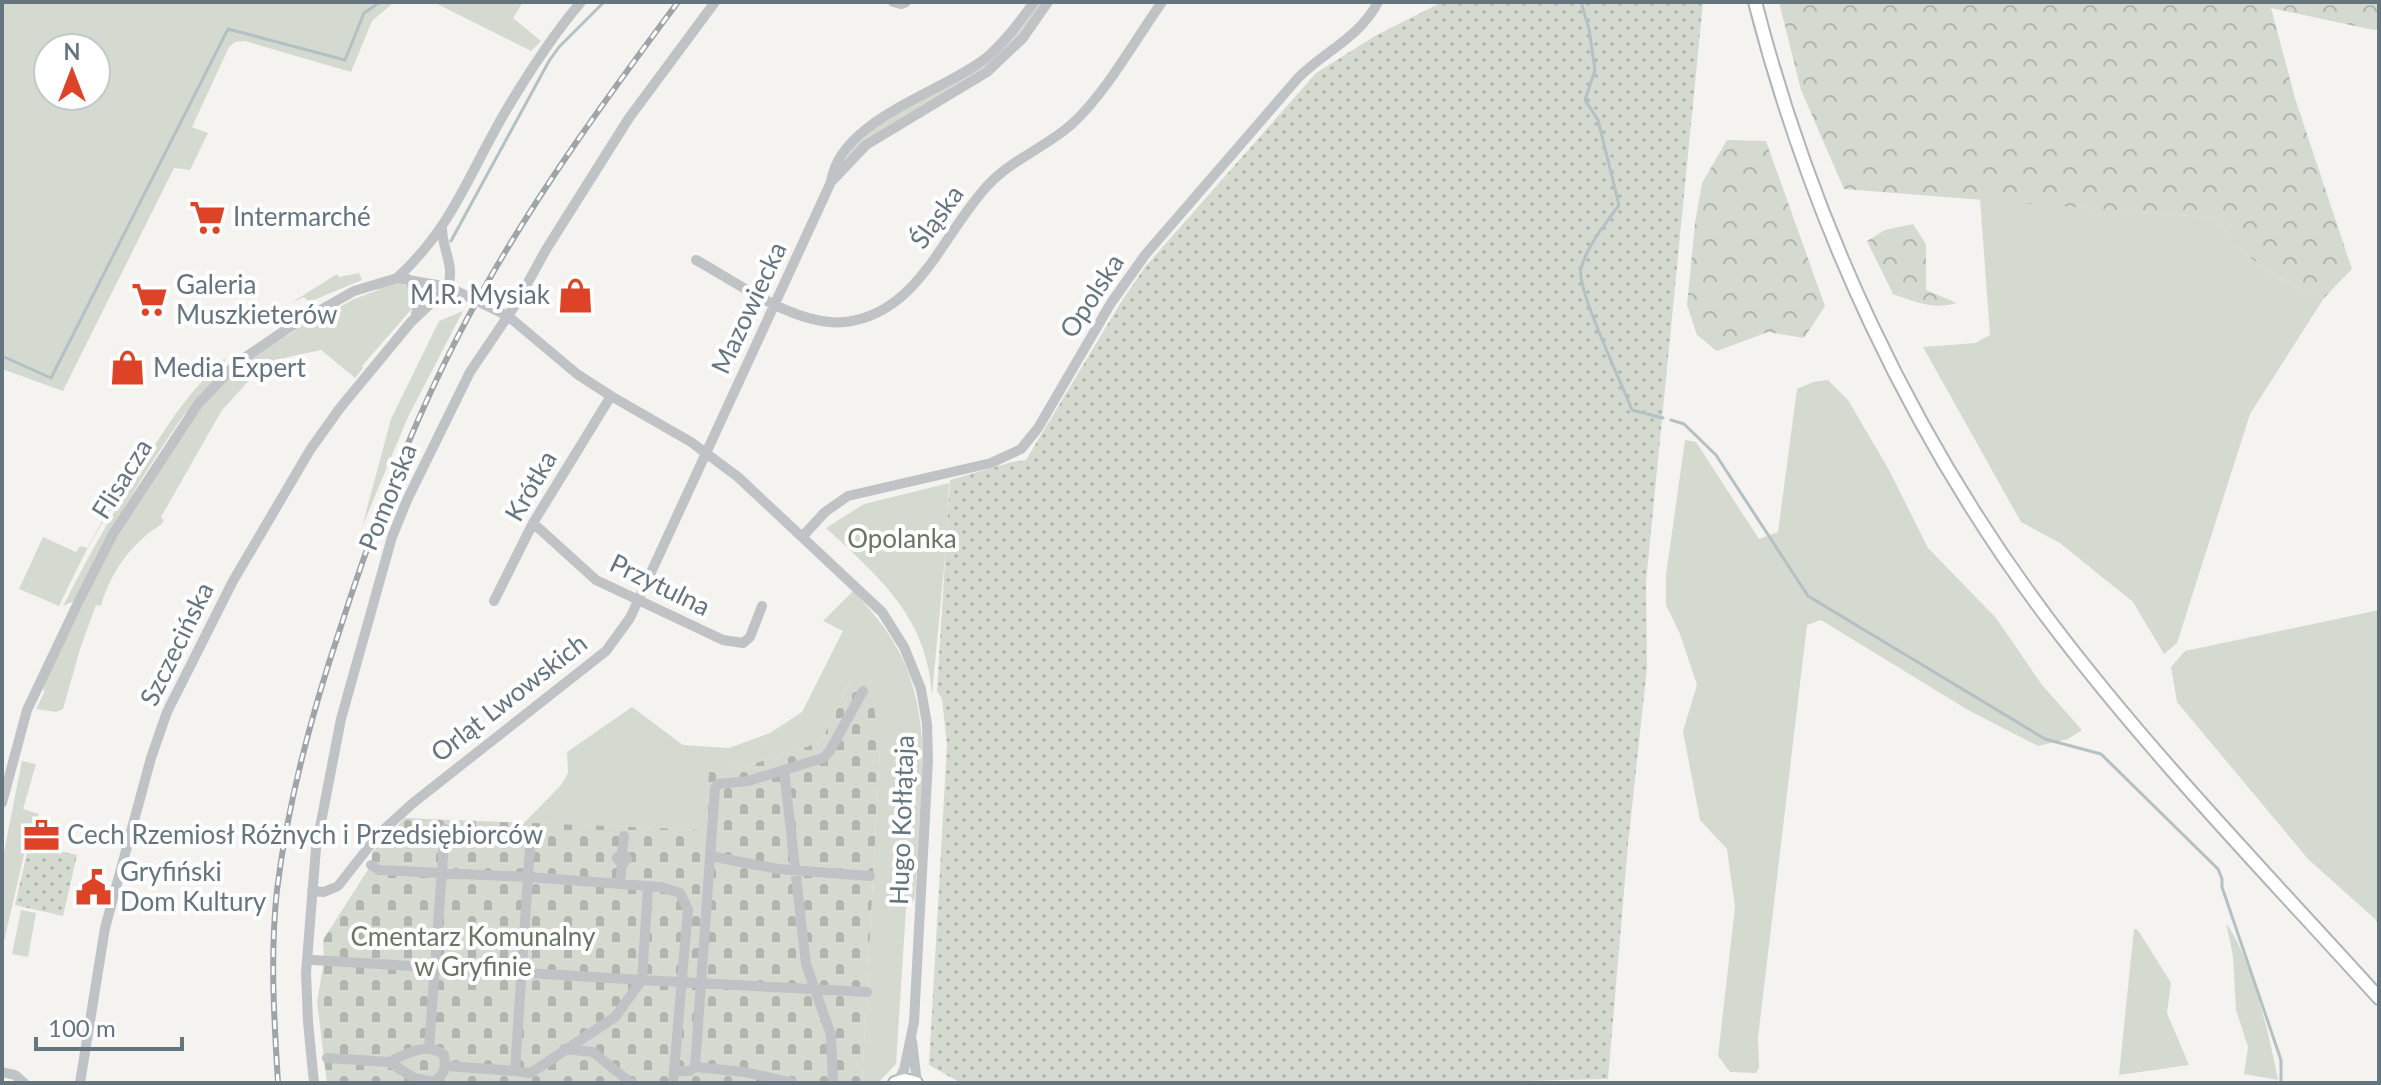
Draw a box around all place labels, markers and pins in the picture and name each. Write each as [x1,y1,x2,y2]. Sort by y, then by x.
supermarket icon: Intermarché [188,198,226,236]
place label: Intermarché [233,200,371,232]
place label: Galeria Muszkieterów [176,268,337,330]
shop icon: M.R. Mysiak [557,276,595,314]
place label: M.R. Mysiak [410,278,551,310]
supermarket icon: Galeria Muszkieterów [131,281,169,319]
shop icon: Media Expert [108,349,146,387]
place label: Media Expert [153,351,307,383]
office icon: Cech Rzemiosł Różnych i Przedsiębiorców [22,816,60,854]
place label: Cech Rzemiosł Różnych i Przedsiębiorców [67,818,543,850]
place label: Gryfiński Dom Kultury [120,855,267,917]
public building icon: Gryfiński Dom Kultury [75,868,113,906]

